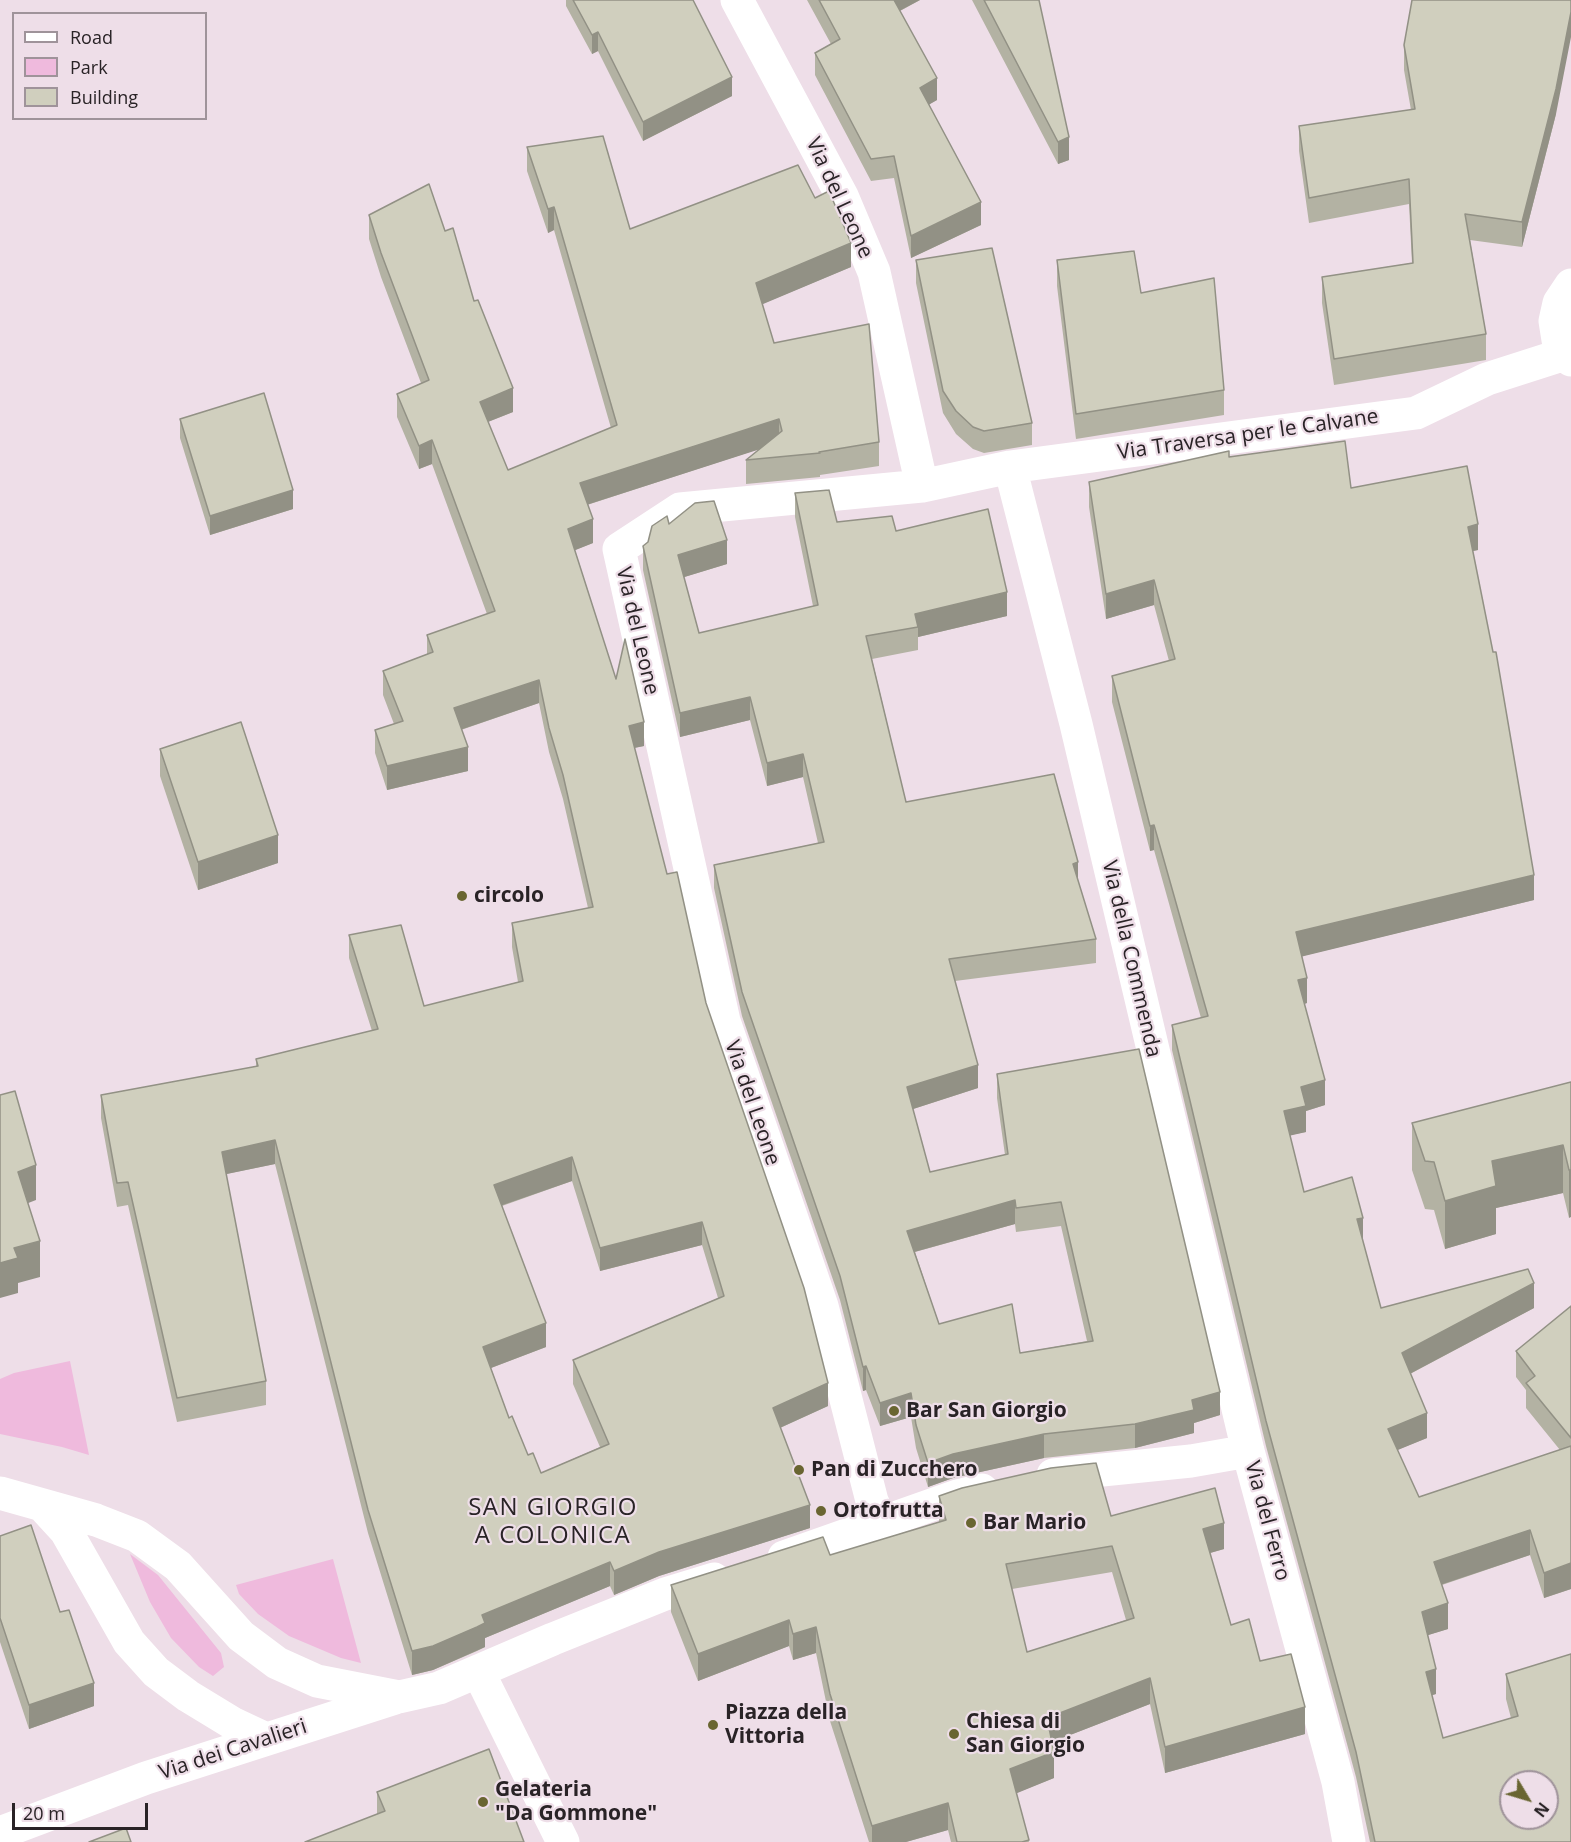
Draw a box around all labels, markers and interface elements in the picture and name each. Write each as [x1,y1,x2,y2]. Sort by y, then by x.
legend [12,12,207,120]
text: Road [70,25,113,49]
text: Park [70,55,108,79]
text: Building [70,85,138,109]
street label: Via del Leone [800,134,878,262]
street label: Via Traversa per le Calvane [1116,404,1380,466]
street label: Via del Leone [610,565,664,697]
street label: Via della Commenda [1096,858,1166,1060]
place label: circolo [474,883,544,909]
marker: circolo [455,889,469,903]
street label: Via del Leone [719,1037,785,1169]
place label: Bar San Giorgio [906,1398,1067,1424]
marker: Bar San Giorgio [887,1404,901,1418]
place label: Pan di Zucchero [811,1457,978,1483]
street label: Via del Ferro [1239,1458,1295,1584]
marker: Pan di Zucchero [792,1463,806,1477]
district label: SAN GIORGIO A COLONICA [468,1494,638,1550]
place label: Ortofrutta [833,1498,944,1524]
marker: Ortofrutta [814,1504,828,1518]
place label: Bar Mario [983,1510,1086,1536]
marker: Bar Mario [964,1516,978,1530]
place label: Piazza della Vittoria [725,1700,847,1750]
place label: Chiesa di San Giorgio [966,1709,1085,1759]
street label: Via dei Cavalieri [156,1714,310,1786]
marker: Piazza della Vittoria [706,1718,720,1732]
marker: Chiesa di San Giorgio [947,1727,961,1741]
north arrow [1499,1770,1559,1830]
place label: Gelateria "Da Gommone" [495,1777,657,1827]
scale bar [15,1791,152,1829]
marker: Gelateria "Da Gommone" [476,1795,490,1809]
text: N [1529,1798,1554,1822]
text: 20 m [23,1801,65,1825]

